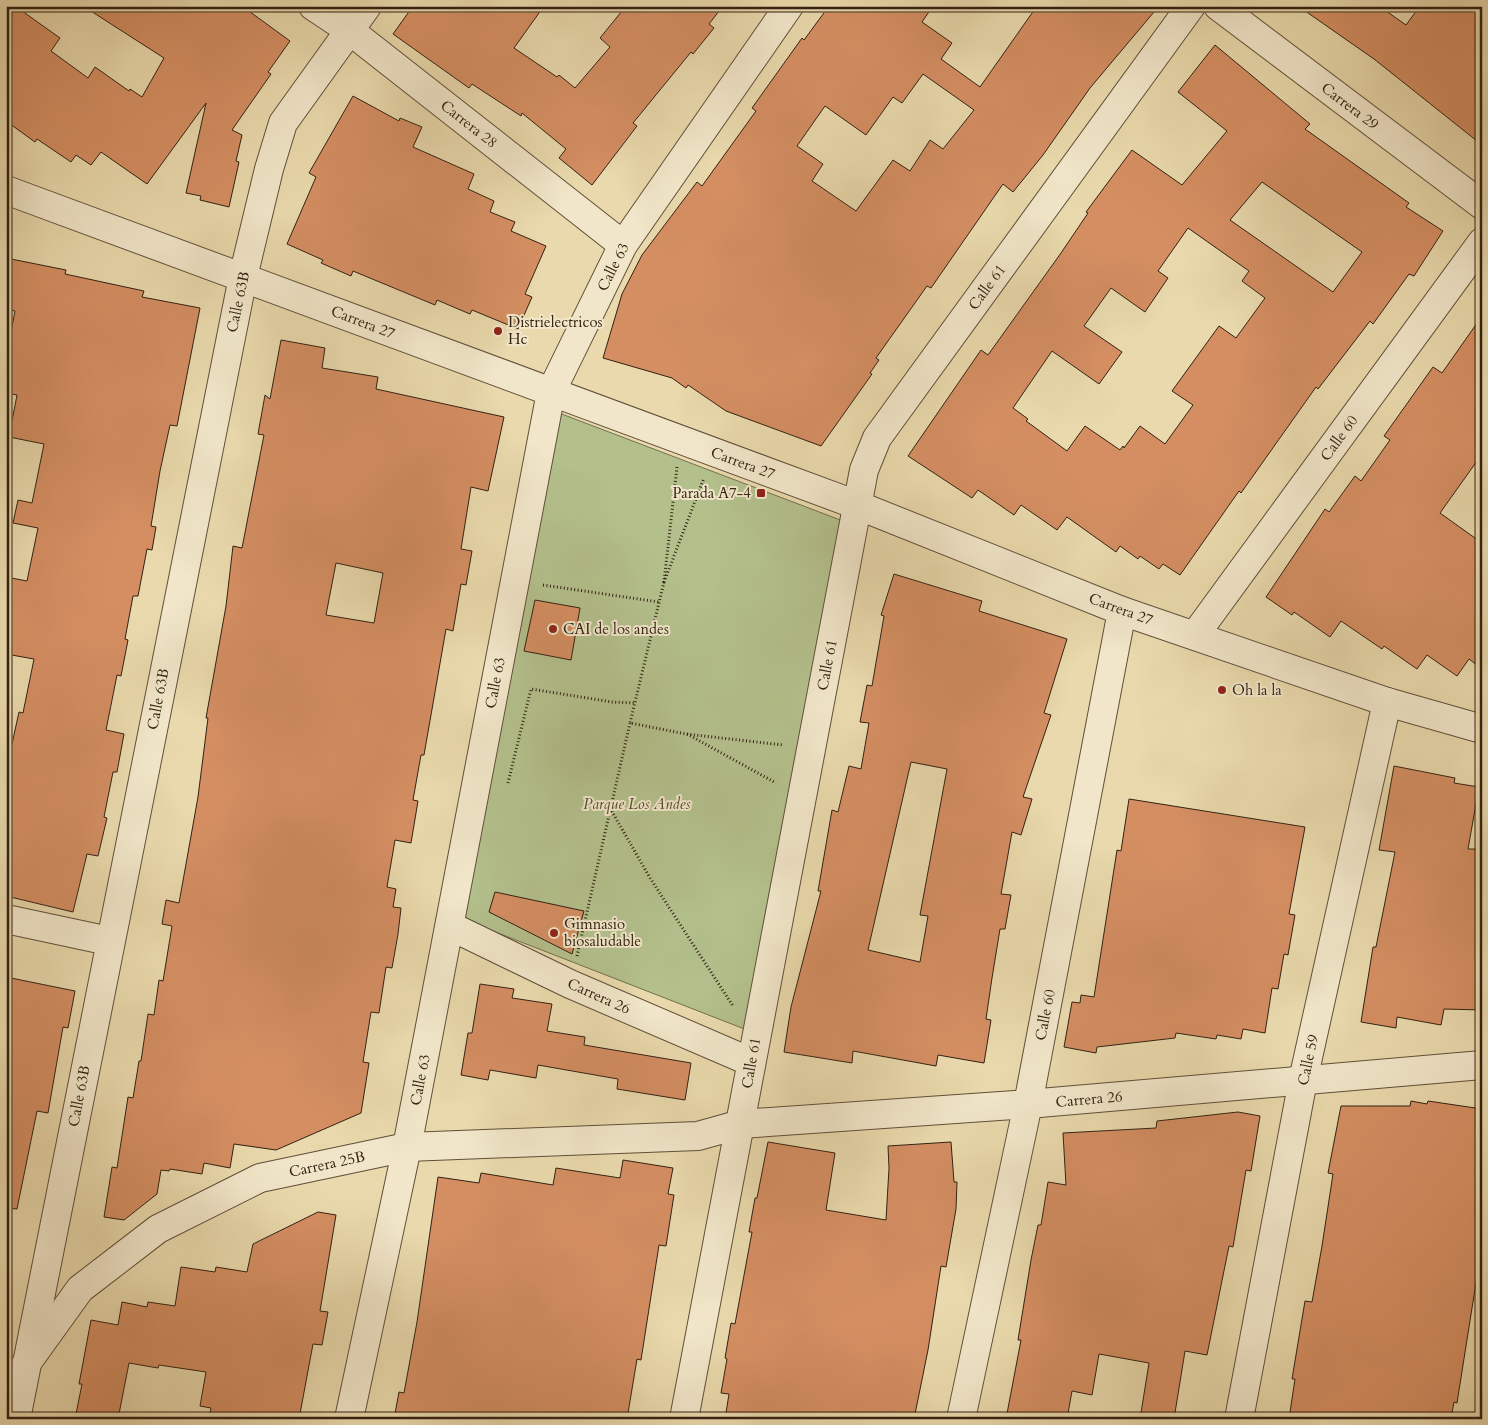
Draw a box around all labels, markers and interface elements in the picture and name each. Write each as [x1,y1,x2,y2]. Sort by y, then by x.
street label: Carrera 29 [1317,78,1383,134]
street label: Carrera 28 [436,95,502,153]
street label: Calle 63 [592,239,634,295]
street label: Calle 61 [964,260,1010,314]
street label: Calle 63B [222,270,254,334]
street label: Carrera 27 [328,301,398,343]
place label: Distrielectricos Hc [508,312,603,349]
marker: Distrielectricos Hc [492,325,504,337]
street label: Calle 60 [1316,411,1362,465]
street label: Carrera 27 [708,442,778,484]
place label: Parada A7-4 [672,483,751,503]
marker: Parada A7-4 [755,487,767,499]
street label: Carrera 27 [1086,588,1156,630]
place label: CAI de los andes [563,619,669,639]
marker: CAI de los andes [547,623,559,635]
street label: Calle 61 [812,638,842,692]
street label: Calle 63 [480,656,510,710]
street label: Calle 63B [142,667,174,731]
place label: Oh la la [1232,680,1282,700]
marker: Oh la la [1216,684,1228,696]
park label: Parque Los Andes [583,794,691,814]
place label: Gimnasio biosaludable [564,914,641,951]
marker: Gimnasio biosaludable [548,927,560,939]
street label: Carrera 26 [564,973,634,1019]
street label: Calle 60 [1030,987,1060,1042]
street label: Calle 59 [1293,1032,1323,1087]
street label: Calle 61 [737,1036,765,1090]
street label: Calle 63 [405,1053,435,1107]
street label: Calle 63B [63,1064,95,1128]
street label: Carrera 26 [1055,1086,1124,1112]
street label: Carrera 25B [287,1146,367,1182]

